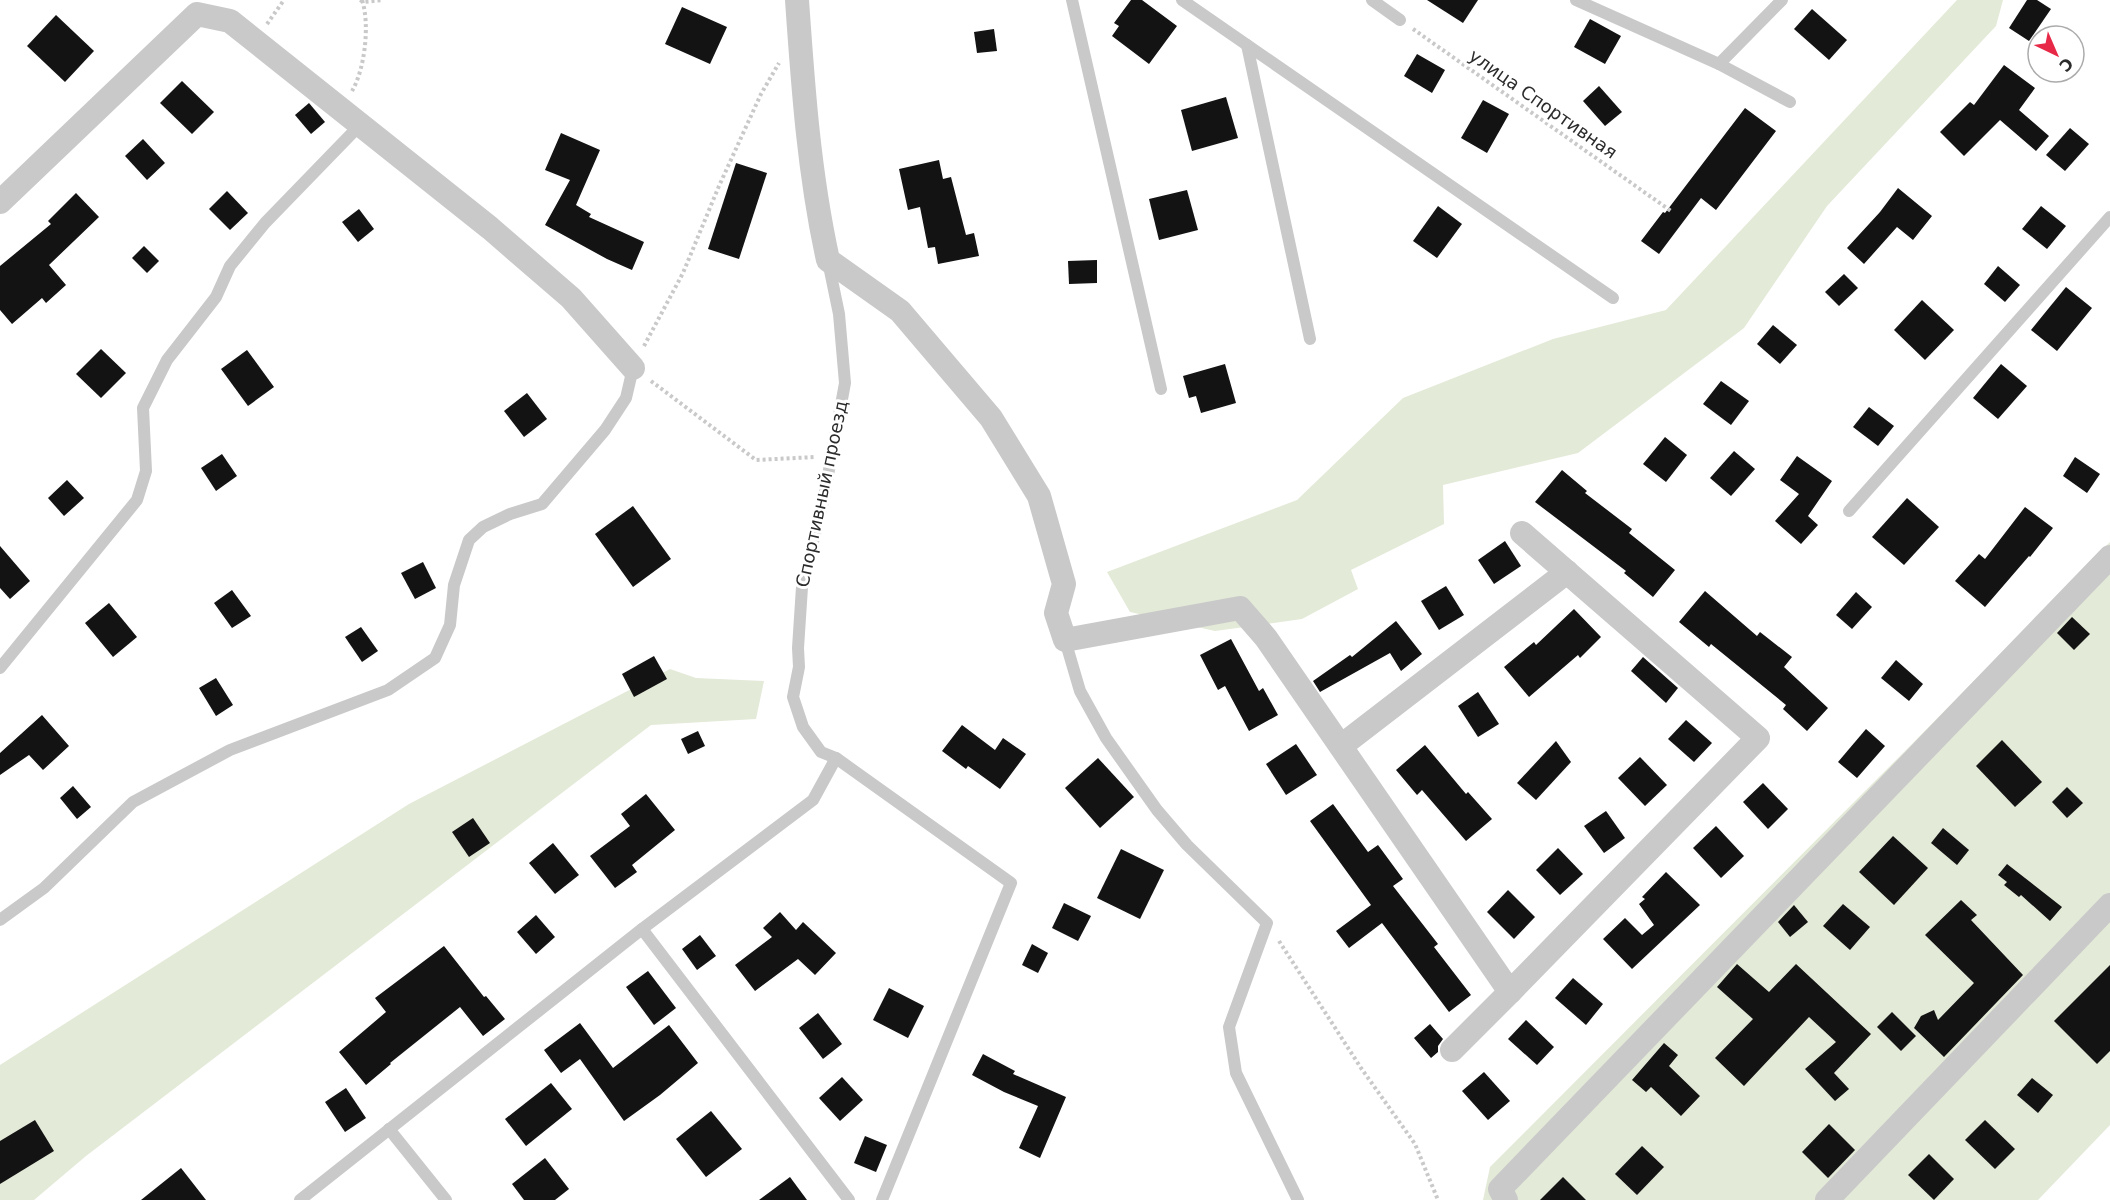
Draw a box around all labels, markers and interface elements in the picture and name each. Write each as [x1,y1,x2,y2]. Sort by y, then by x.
north arrow [2026,24,2086,84]
street label: улица Спортивная [1465,44,1621,163]
text: С [2055,54,2077,75]
street label: Спортивный проезд [791,399,852,589]

